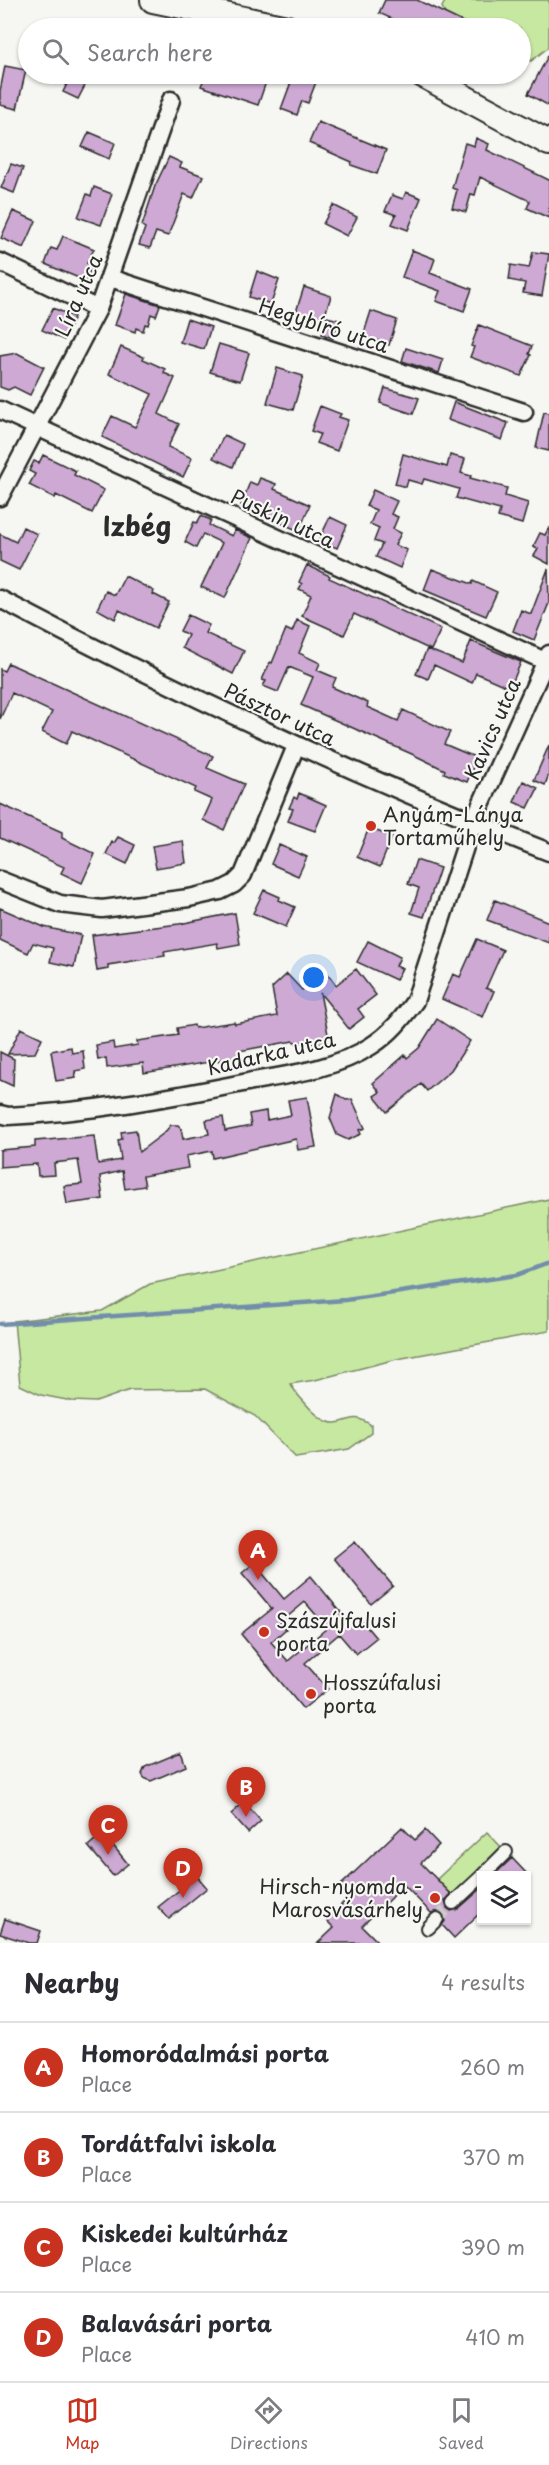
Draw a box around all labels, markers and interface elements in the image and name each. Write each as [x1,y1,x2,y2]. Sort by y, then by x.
search box [18,18,531,84]
icon: search [39,35,72,68]
text: Search here [87,35,213,68]
street label: Líra utca [47,248,110,341]
street label: Hegybíró utca [255,290,393,360]
street label: Puskin utca [226,481,340,555]
district label: Izbég [103,506,171,545]
street label: Kavics utca [456,673,528,785]
street label: Pásztor utca [220,675,341,753]
place label: Anyám-Lánya Tortaműhely [383,799,524,852]
marker: Anyám-Lánya Tortaműhely [364,819,378,833]
your location [299,963,328,992]
street label: Kadarka utca [204,1024,339,1082]
pin: A [238,1530,278,1580]
place label: Szászújfalusi porta [276,1605,397,1658]
marker: Szászújfalusi porta [257,1625,271,1639]
place label: Hosszúfalusi porta [323,1667,441,1720]
marker: Hosszúfalusi porta [304,1687,318,1701]
pin: B [226,1768,266,1817]
pin: C [88,1806,128,1855]
pin: D [164,1848,202,1898]
place label: Hirsch-nyomda - Marosvásárhely [259,1871,423,1924]
map controls [477,1871,531,1925]
button: layers [477,1871,531,1925]
marker: Hirsch-nyomda - Marosvásárhely [428,1891,442,1905]
text: Nearby [24,1963,119,2002]
text: 4 results [441,1967,525,1997]
text: Homoródalmási porta [81,2036,329,2069]
text: A [36,2052,51,2082]
text: 260 m [460,2052,525,2082]
text: Place [81,2069,132,2099]
text: Tordátfalvi iskola [81,2126,276,2159]
text: B [37,2142,50,2172]
text: 370 m [462,2142,525,2172]
text: Place [81,2159,132,2189]
text: Kiskedei kultúrház [81,2216,288,2249]
text: C [36,2232,51,2262]
text: 390 m [461,2232,525,2262]
text: Place [81,2249,132,2279]
text: Balavásári porta [81,2306,272,2339]
text: D [36,2322,51,2352]
text: 410 m [465,2322,525,2352]
text: Place [81,2339,132,2369]
tab: Map [65,2394,99,2454]
tab: Directions [230,2394,308,2454]
tab: Saved [438,2394,484,2454]

